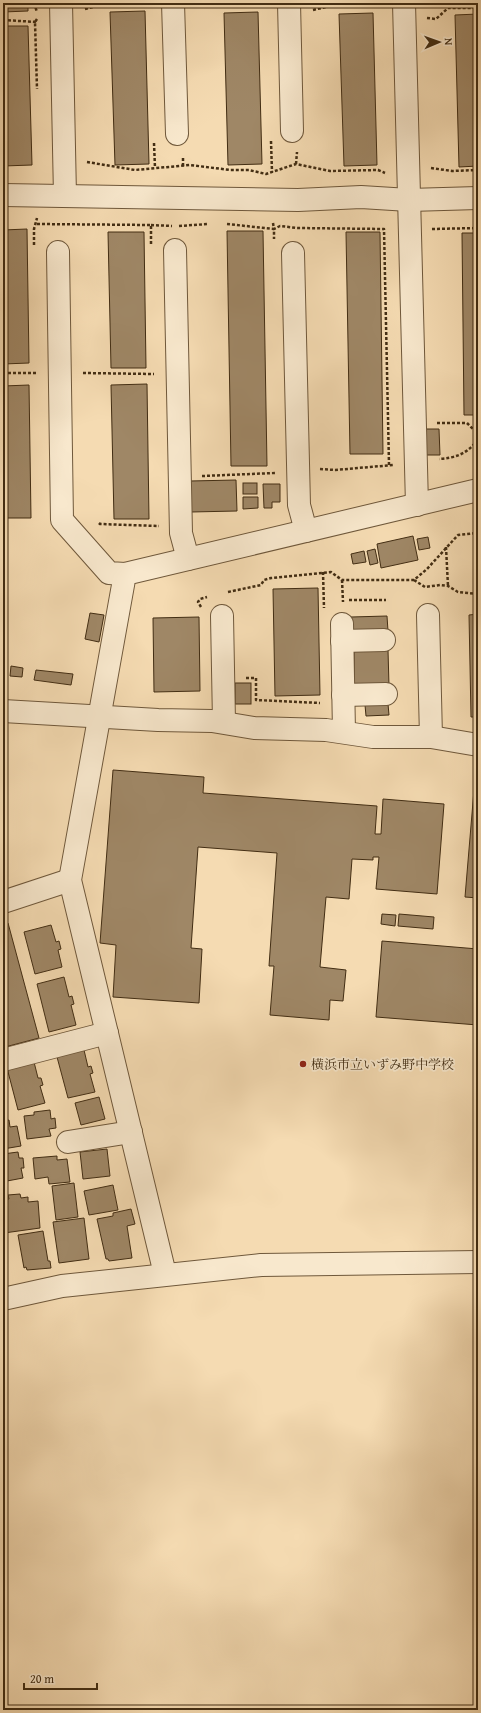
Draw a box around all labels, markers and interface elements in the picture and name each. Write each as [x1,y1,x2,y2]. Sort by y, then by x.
north arrow [419,22,459,62]
text: N [441,38,457,46]
place label: 横浜市立いずみ野中学校 [311,1055,454,1074]
marker: 横浜市立いずみ野中学校 [298,1059,308,1069]
scale bar [24,1665,97,1691]
text: 20 m [30,1670,54,1687]

